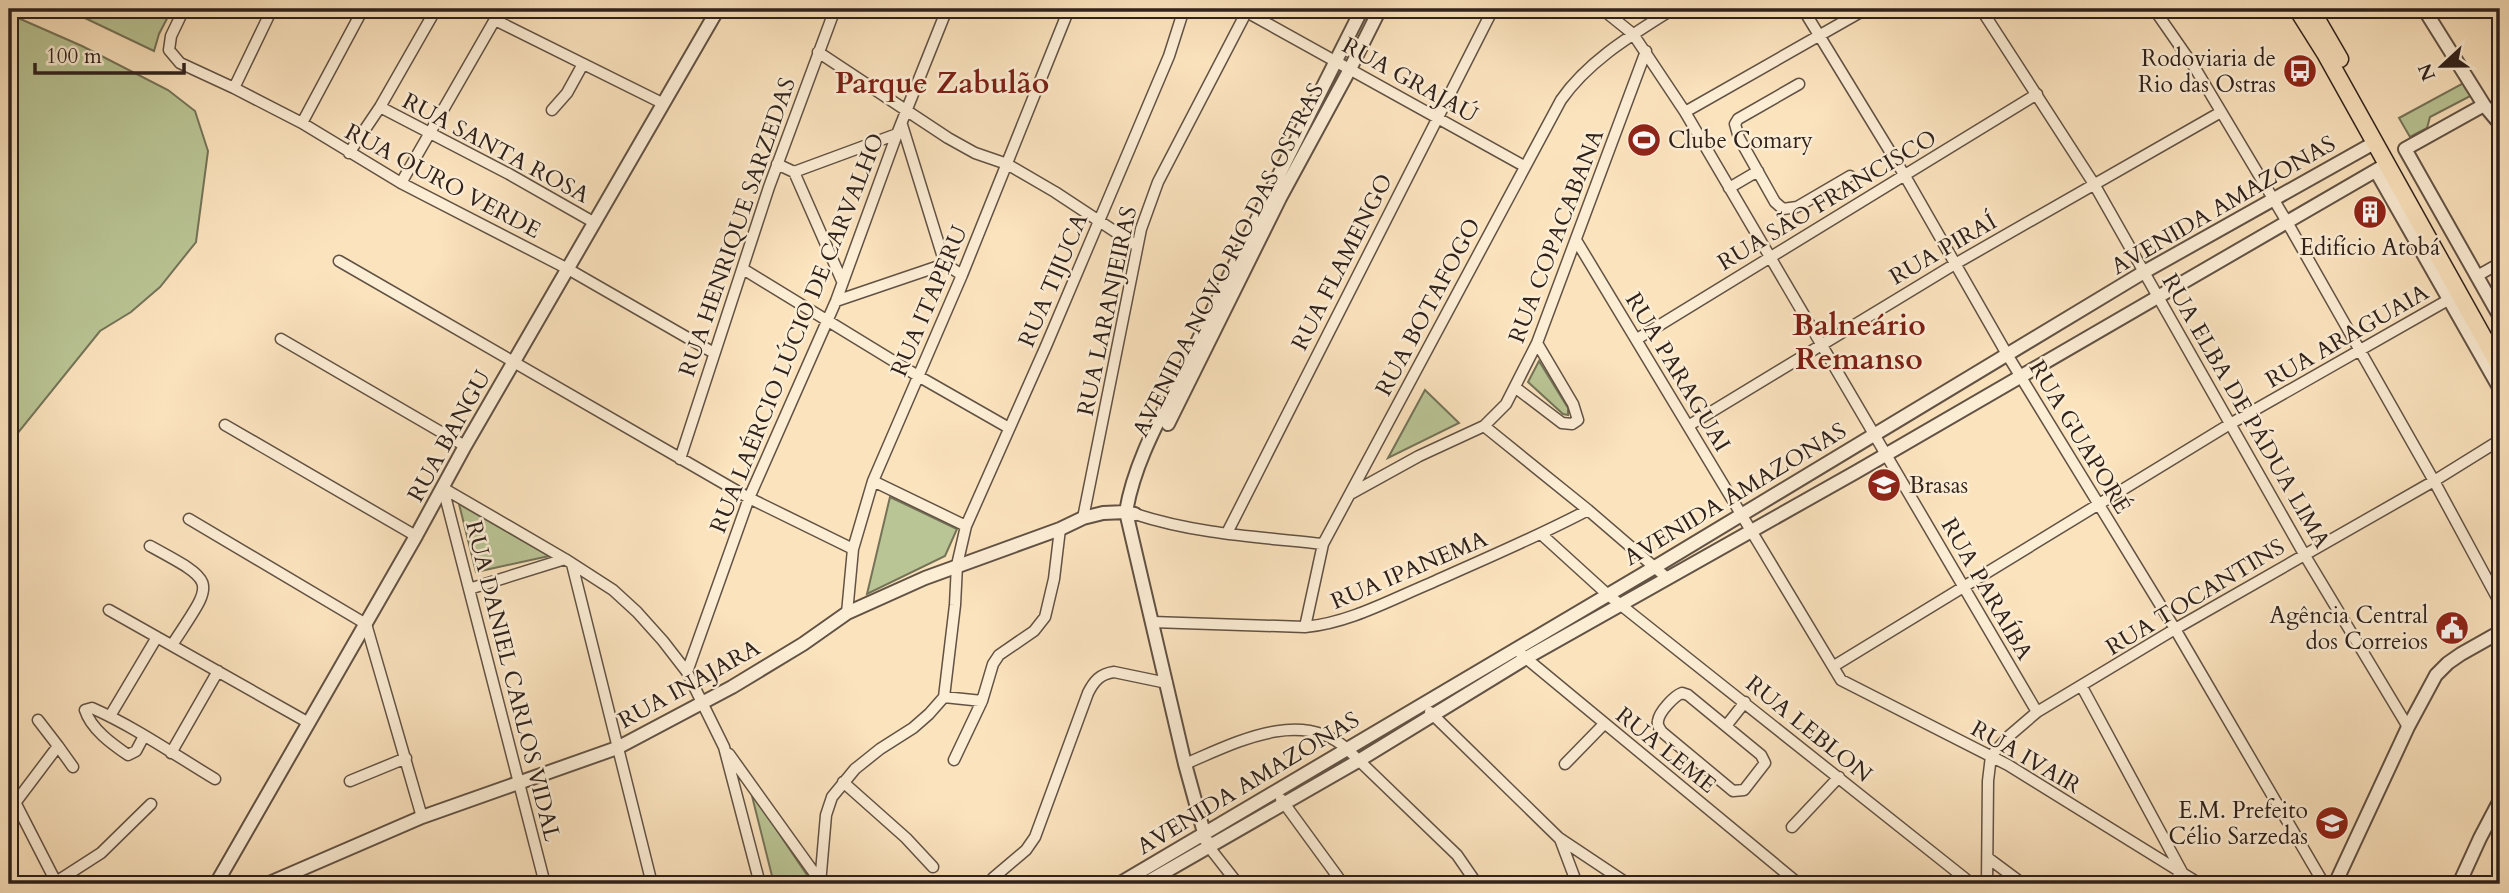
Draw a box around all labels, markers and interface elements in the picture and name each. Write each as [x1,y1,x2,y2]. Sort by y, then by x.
street label: RUA GRAJAÚ [1337,29,1484,130]
scale bar [35,32,184,76]
north arrow [2408,32,2478,102]
text: 100 m [46,42,102,71]
place label: Rodoviaria de Rio das Ostras [2138,43,2276,100]
bus stop icon: Rodoviaria de Rio das Ostras [2281,52,2319,90]
text: N [2412,59,2442,85]
district label: Parque Zabulão [835,63,1049,104]
street label: RUA HENRIQUE SARZEDAS [671,73,803,381]
street label: AVENIDA NOVO RIO DAS OSTRAS [1125,78,1331,442]
street label: RUA SANTA ROSA [397,86,596,211]
street label: RUA OURO VERDE [340,116,546,246]
sports icon: Clube Comary [1625,121,1663,159]
street label: RUA SÃO FRANCISCO [1711,121,1942,278]
street label: RUA COPACABANA [1501,124,1611,347]
place label: Clube Comary [1668,125,1813,156]
street label: RUA LAÉRCIO LÚCIO DE CARVALHO [701,128,892,537]
street label: AVENIDA AMAZONAS [2105,128,2341,282]
street label: RUA FLAMENGO [1284,168,1400,356]
building icon: Edifício Atobá [2351,193,2389,231]
street label: RUA LARANJEIRAS [1070,204,1144,418]
street label: RUA PIRAÍ [1884,206,2002,292]
street label: RUA TIJUCA [1011,208,1095,352]
street label: RUA BOTAFOGO [1368,213,1488,401]
street label: RUA ITAPERU [883,221,975,381]
place label: Edifício Atobá [2300,232,2440,263]
street label: RUA ELBA DE PÁDUA LIMA [2154,268,2338,555]
street label: RUA ARAGUAIA [2260,276,2435,395]
street label: RUA PARAGUAI [1618,287,1738,457]
district label: Balneário Remanso [1792,305,1926,380]
street label: RUA GUAPORÉ [2022,354,2138,520]
street label: RUA BANGU [400,365,498,507]
street label: AVENIDA AMAZONAS [1618,415,1852,573]
school or university icon: Brasas [1865,466,1903,504]
place label: Brasas [1909,470,1968,501]
street label: RUA PARAÍBA [1934,512,2041,666]
street label: RUA DANIEL CARLOS VIDAL [458,518,568,845]
street label: RUA IPANEMA [1326,523,1492,617]
street label: RUA TOCANTINS [2100,531,2290,663]
place label: Agência Central dos Correios [2270,600,2428,657]
public building icon: Agência Central dos Correios [2433,609,2471,647]
street label: RUA INAJARA [613,632,766,736]
street label: RUA LEBLON [1739,668,1879,790]
street label: RUA LEME [1609,700,1723,800]
street label: AVENIDA AMAZONAS [1131,704,1365,862]
street label: RUA IVAIR [1965,713,2087,801]
place label: E.M. Prefeito Célio Sarzedas [2169,795,2308,852]
school or university icon: E.M. Prefeito Célio Sarzedas [2313,804,2351,842]

